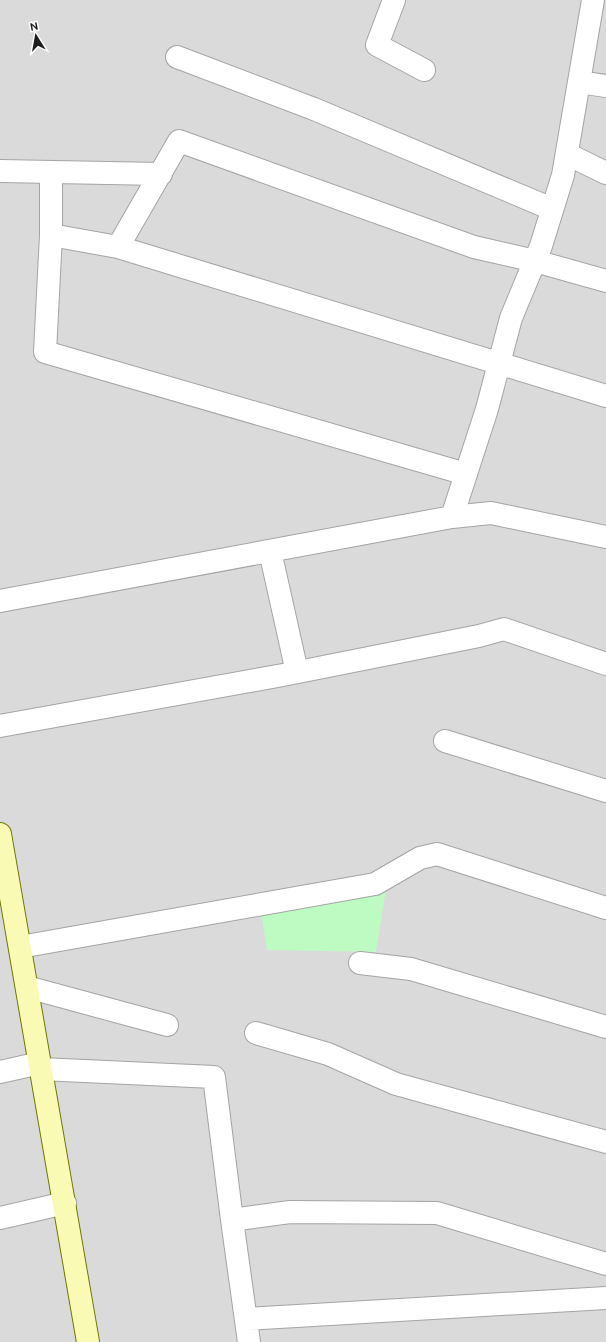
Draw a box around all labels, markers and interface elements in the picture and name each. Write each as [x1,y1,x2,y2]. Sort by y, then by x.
north arrow [16,16,56,56]
text: N [29,20,39,33]

